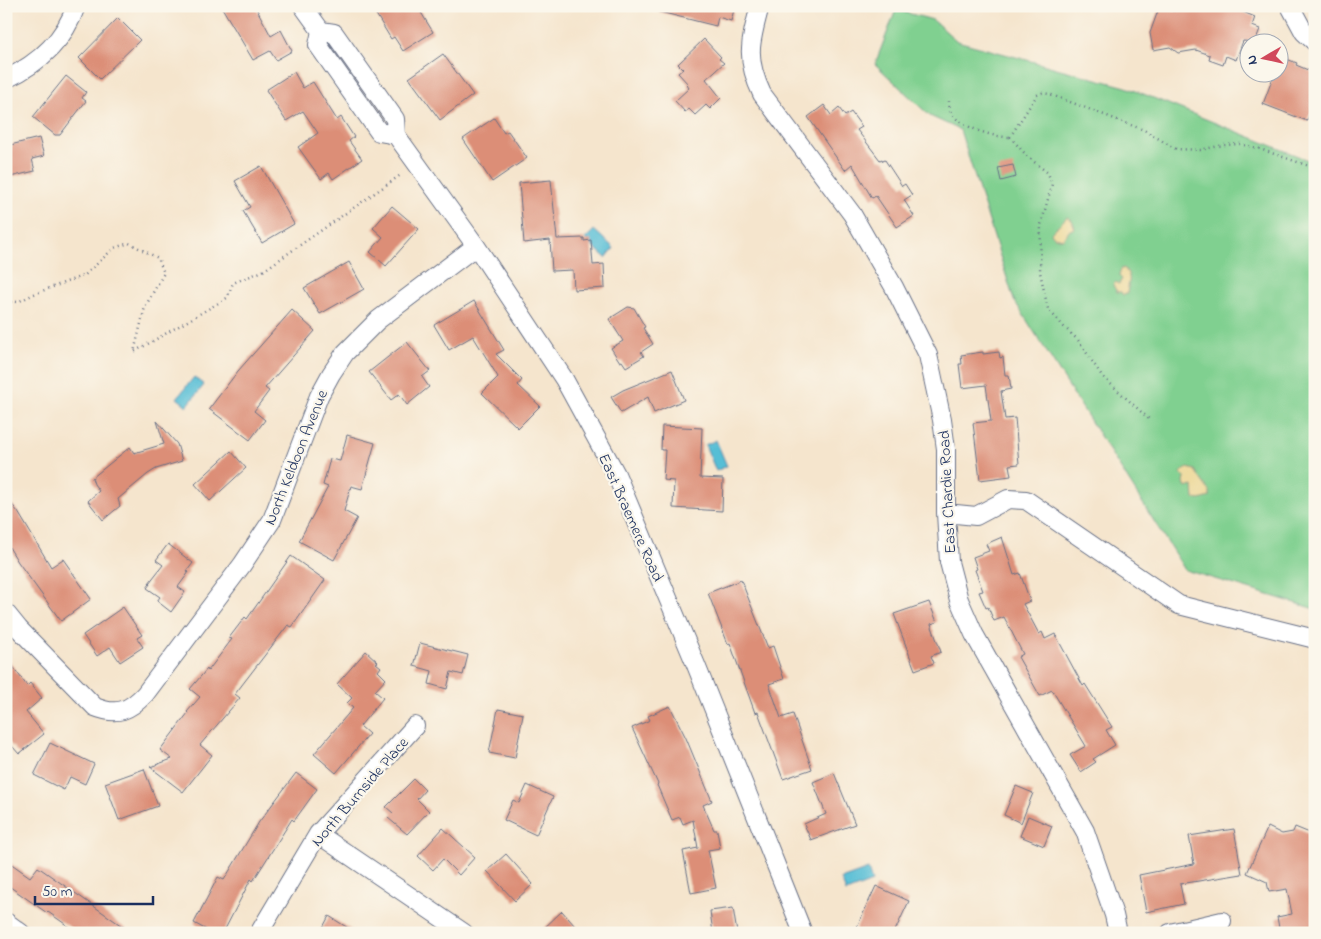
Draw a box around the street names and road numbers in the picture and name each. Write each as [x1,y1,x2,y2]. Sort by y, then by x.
street label: North Keldoon Avenue [259,386,335,529]
street label: East Chardie Road [933,430,963,554]
street label: East Braemere Road [591,450,669,586]
street label: North Burnside Place [306,731,416,853]

